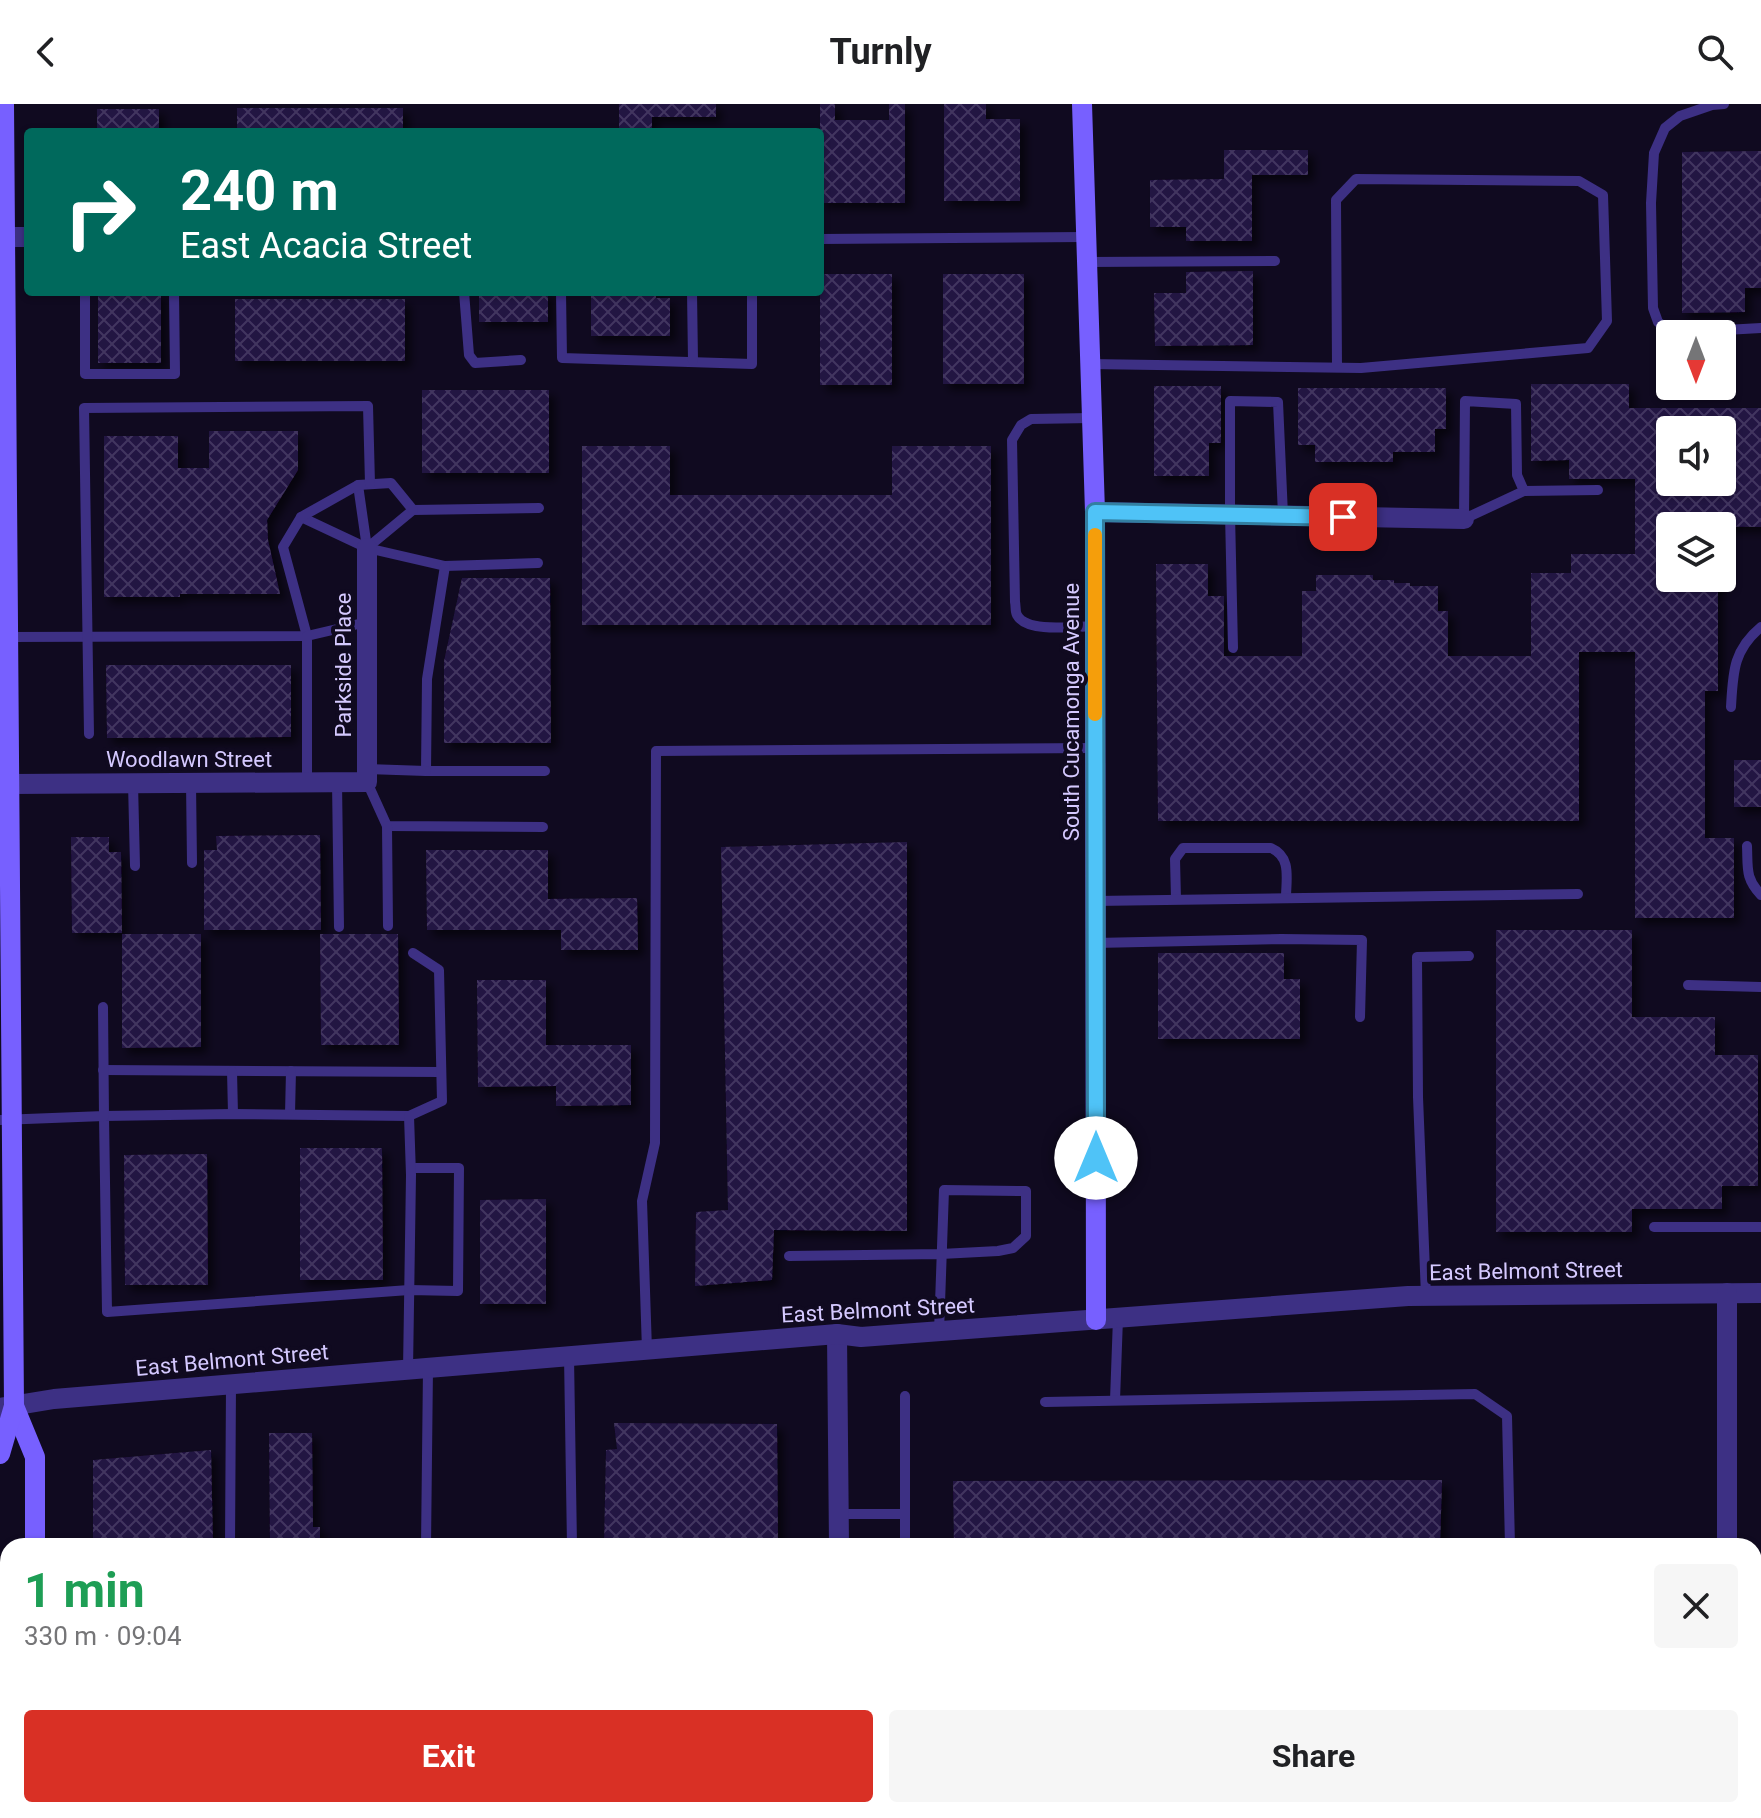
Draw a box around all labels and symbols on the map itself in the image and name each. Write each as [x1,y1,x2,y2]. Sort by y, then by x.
north arrow [1656,320,1736,400]
pin [1309,483,1377,551]
street label: South Cucamonga Avenue [1059,583,1084,841]
street label: Parkside Place [331,593,356,737]
street label: Woodlawn Street [106,747,272,772]
position arrow [1054,1116,1138,1200]
street label: East Belmont Street [1429,1257,1623,1285]
street label: East Belmont Street [781,1292,975,1328]
street label: East Belmont Street [134,1339,330,1381]

